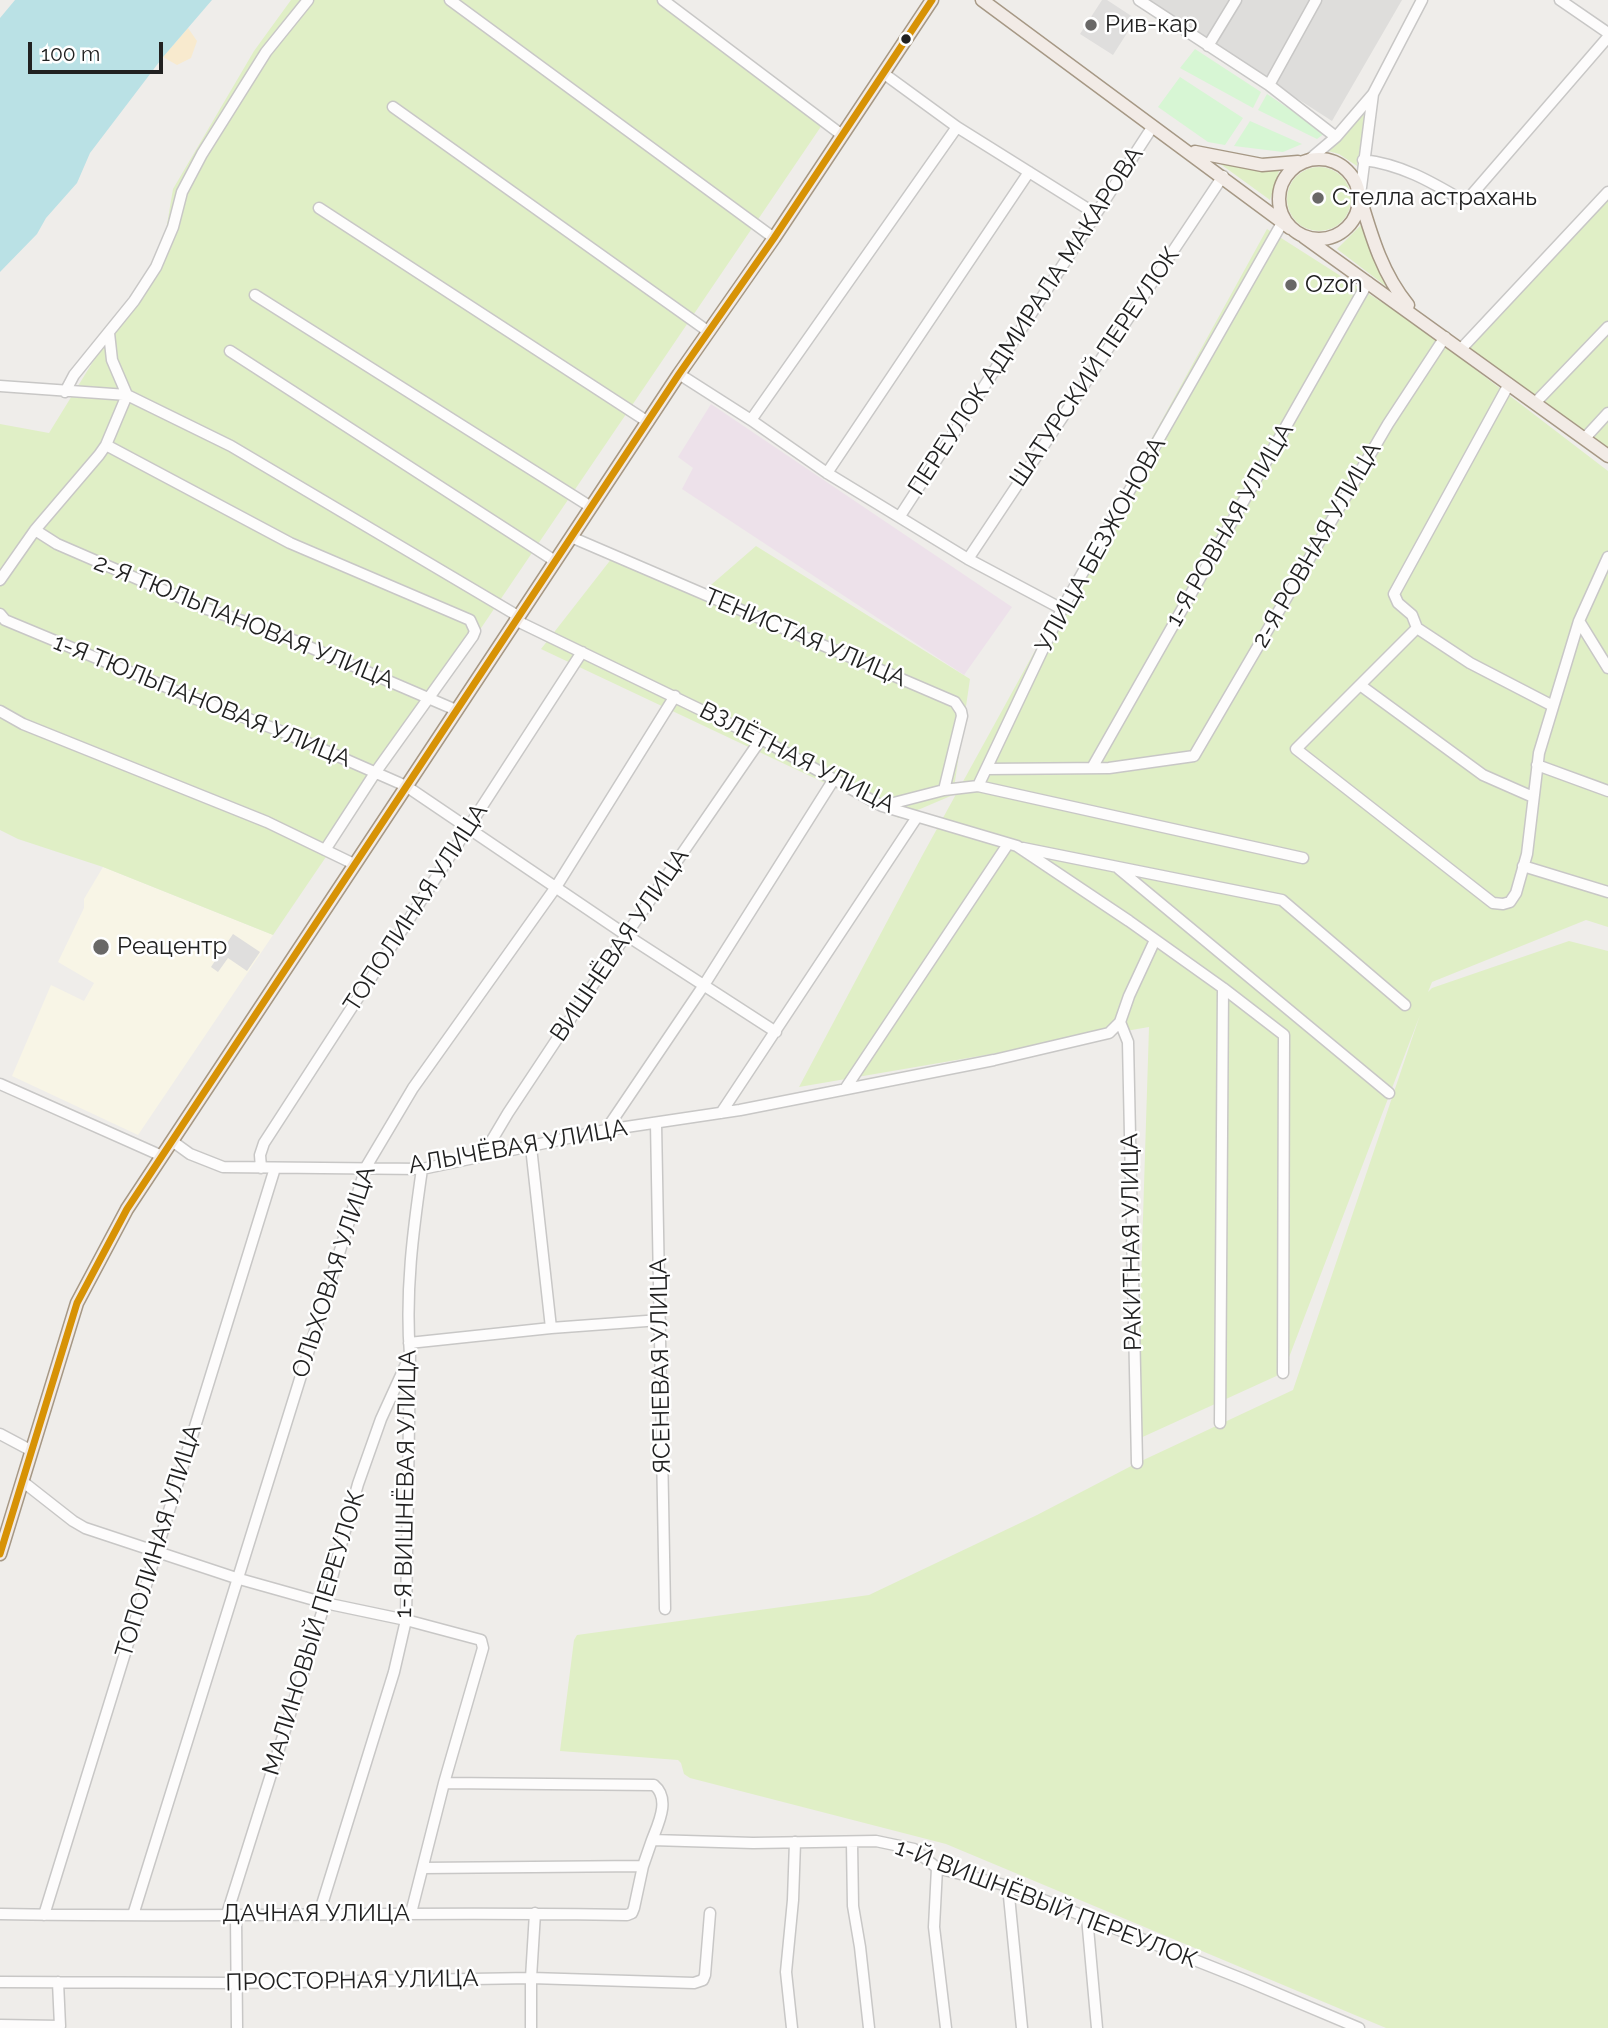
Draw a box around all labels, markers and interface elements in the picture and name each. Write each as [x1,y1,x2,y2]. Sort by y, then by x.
place label: Рив-кар [1105,11,1197,39]
marker: Рив-кар [1083,17,1099,33]
scale bar [32,28,166,72]
unlabelled marker [899,32,913,46]
text: 100 m [41,41,100,66]
street label: ПЕРЕУЛОК АДМИРАЛА МАКАРОВА [902,141,1150,501]
place label: Стелла астрахань [1332,184,1537,212]
marker: Стелла астрахань [1310,190,1326,206]
street label: ШАТУРСКИЙ ПЕРЕУЛОК [1004,242,1186,492]
place label: Ozon [1305,271,1363,299]
marker: Ozon [1283,277,1299,293]
street label: 1-Я РОВНАЯ УЛИЦА [1160,418,1300,632]
street label: УЛИЦА БЕЗЖОНОВА [1030,432,1172,658]
street label: 2-Я РОВНАЯ УЛИЦА [1246,437,1388,653]
street label: 2-Я ТЮЛЬПАНОВАЯ УЛИЦА [90,549,398,695]
street label: ТЕНИСТАЯ УЛИЦА [700,582,910,694]
street label: 1-Я ТЮЛЬПАНОВАЯ УЛИЦА [49,628,355,774]
street label: ВЗЛЁТНАЯ УЛИЦА [695,696,899,820]
street label: ТОПОЛИНАЯ УЛИЦА [338,798,494,1018]
street label: ВИШНЁВАЯ УЛИЦА [545,843,695,1047]
place label: Реацентр [117,933,227,961]
marker: Реацентр [91,937,111,957]
street label: АЛЫЧЁВАЯ УЛИЦА [406,1114,630,1180]
street label: РАКИТНАЯ УЛИЦА [1116,1133,1148,1351]
street label: ОЛЬХОВАЯ УЛИЦА [286,1163,382,1381]
street label: ЯСЕНЕВАЯ УЛИЦА [645,1258,677,1474]
street label: 1-Я ВИШНЁВАЯ УЛИЦА [389,1350,423,1618]
street label: ТОПОЛИНАЯ УЛИЦА [110,1421,208,1661]
street label: МАЛИНОВЫЙ ПЕРЕУЛОК [257,1487,371,1779]
street label: 1-Й ВИШНЁВЫЙ ПЕРЕУЛОК [891,1833,1201,1975]
street label: ДАЧНАЯ УЛИЦА [222,1900,410,1928]
street label: ПРОСТОРНАЯ УЛИЦА [225,1964,479,1998]

